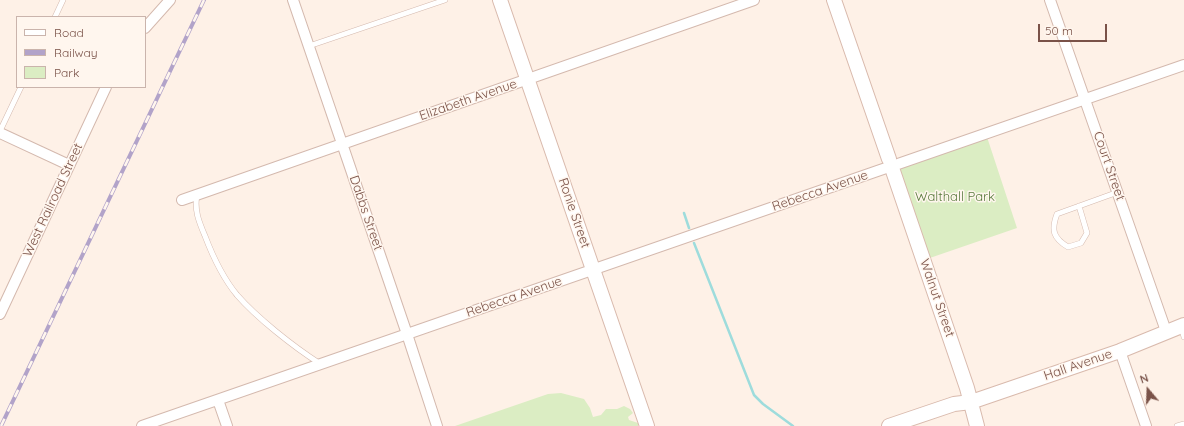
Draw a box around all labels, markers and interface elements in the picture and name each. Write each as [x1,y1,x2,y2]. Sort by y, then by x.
legend [16,16,146,88]
scale bar [1040,16,1109,42]
text: 50 m [1045,23,1073,38]
text: Road [54,25,84,40]
text: Railway [54,45,98,60]
text: Park [54,65,79,80]
street label: Elizabeth Avenue [417,76,519,124]
street label: Court Street [1090,129,1128,203]
street label: West Railroad Street [20,141,86,259]
street label: Rebecca Avenue [770,167,870,215]
street label: Dabbs Street [346,174,386,252]
street label: Ronie Street [555,176,593,250]
park label: Walthall Park [915,189,995,205]
street label: Walnut Street [916,257,958,339]
street label: Rebecca Avenue [464,273,564,321]
street label: Hall Avenue [1042,346,1114,384]
north arrow [1128,370,1168,410]
text: N [1138,371,1150,387]

